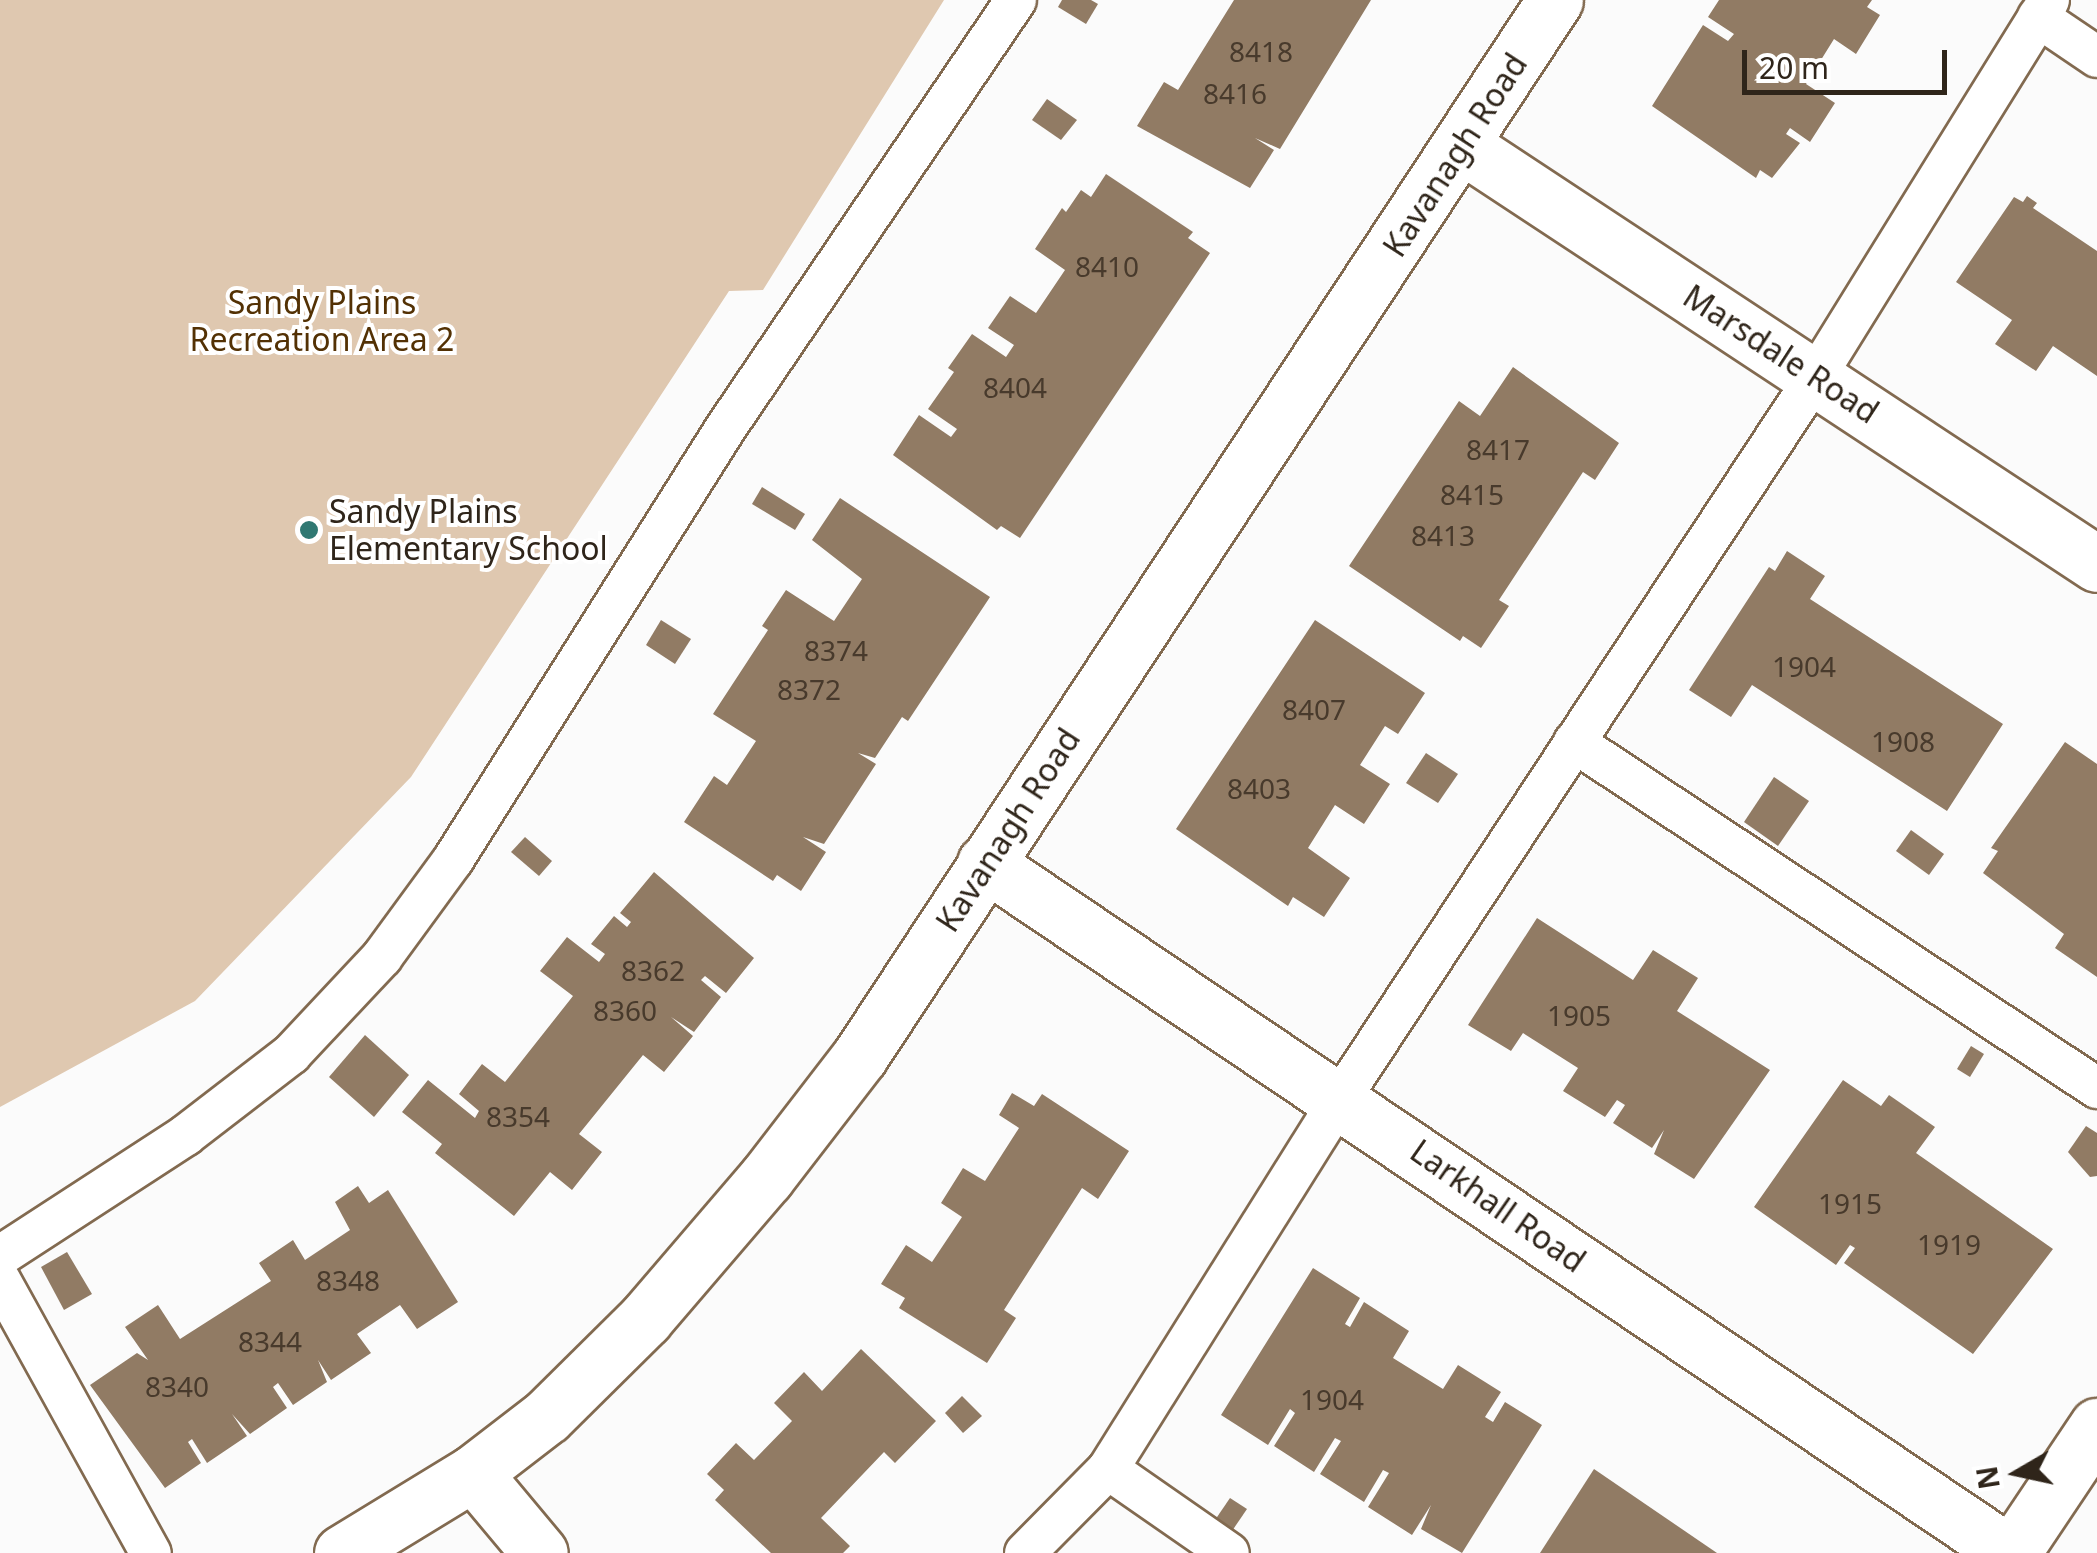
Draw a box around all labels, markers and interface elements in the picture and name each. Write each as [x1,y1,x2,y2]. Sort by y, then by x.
scale bar [1747,30,1952,92]
house number: 8418 [1229,34,1293,68]
street label: Kavanagh Road [1375,46,1535,264]
text: 20 m [1759,47,1829,88]
house number: 8416 [1203,76,1267,110]
house number: 8410 [1075,249,1139,283]
street label: Marsdale Road [1676,277,1886,431]
park label: Sandy Plains Recreation Area 2 [190,284,454,359]
house number: 8404 [983,370,1047,404]
house number: 8417 [1466,432,1530,466]
house number: 8415 [1440,477,1504,511]
place label: Sandy Plains Elementary School [329,493,608,568]
house number: 8413 [1411,518,1475,552]
marker: Sandy Plains Elementary School [298,519,320,541]
house number: 8374 [804,633,868,667]
house number: 1904 [1772,649,1836,683]
house number: 8372 [777,672,841,706]
house number: 8407 [1282,692,1346,726]
street label: Kavanagh Road [928,721,1088,939]
house number: 1908 [1871,724,1935,758]
house number: 8403 [1227,771,1291,805]
house number: 8362 [621,953,685,987]
house number: 8360 [593,993,657,1027]
house number: 1905 [1547,998,1611,1032]
house number: 8354 [486,1099,550,1133]
street label: Larkhall Road [1403,1132,1593,1280]
house number: 1915 [1818,1186,1882,1220]
house number: 1919 [1917,1227,1981,1261]
house number: 8348 [316,1263,380,1297]
house number: 8344 [238,1324,302,1358]
house number: 8340 [145,1369,209,1403]
house number: 1904 [1300,1382,1364,1416]
north arrow [1967,1423,2067,1523]
text: N [1967,1463,2008,1492]

